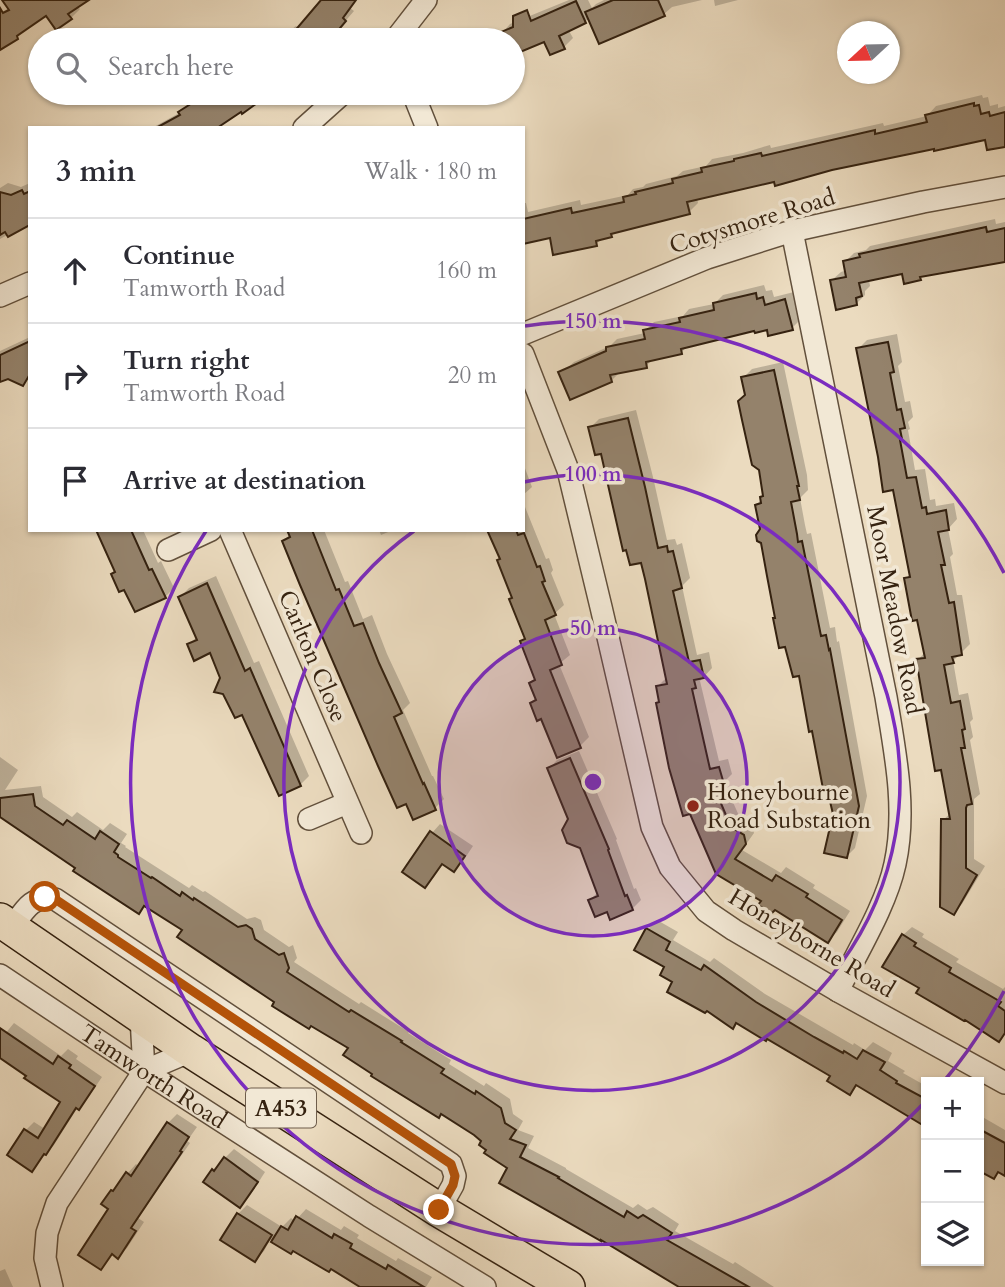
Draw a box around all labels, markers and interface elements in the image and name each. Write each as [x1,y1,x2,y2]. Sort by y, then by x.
north arrow [837,21,900,84]
search box [28,28,525,105]
icon: search [52,48,90,86]
text: Search here [108,49,234,84]
text: 3 min [56,151,136,192]
text: Walk · 180 m [364,156,497,187]
street label: Cotysmore Road [665,181,839,262]
text: Continue [123,238,235,273]
icon: ahead [56,252,94,290]
text: 160 m [436,255,497,286]
text: Tamworth Road [123,273,285,304]
text: 150 m [564,307,622,336]
text: Turn right [123,343,250,378]
icon: right [56,357,94,395]
text: 20 m [448,360,497,391]
text: Tamworth Road [123,378,285,409]
text: 100 m [564,460,622,489]
icon: arrive [56,462,94,500]
text: Arrive at destination [123,463,366,498]
street label: Moor Meadow Road [858,503,931,717]
street label: Carlton Close [270,585,355,727]
text: 50 m [570,614,617,643]
centre of rings [581,770,605,794]
place label: Honeybourne Road Substation [707,776,872,837]
marker: Honeybourne Road Substation [685,798,701,814]
route start [29,881,60,912]
street label: Honeyborne Road [722,881,901,1006]
street label: Tamworth Road [73,1017,233,1137]
map controls [921,1077,984,1266]
button: + [921,1077,984,1140]
road number: A453 [246,1088,316,1128]
button: − [921,1140,984,1203]
route end [423,1194,454,1225]
button: layers [921,1203,984,1266]

